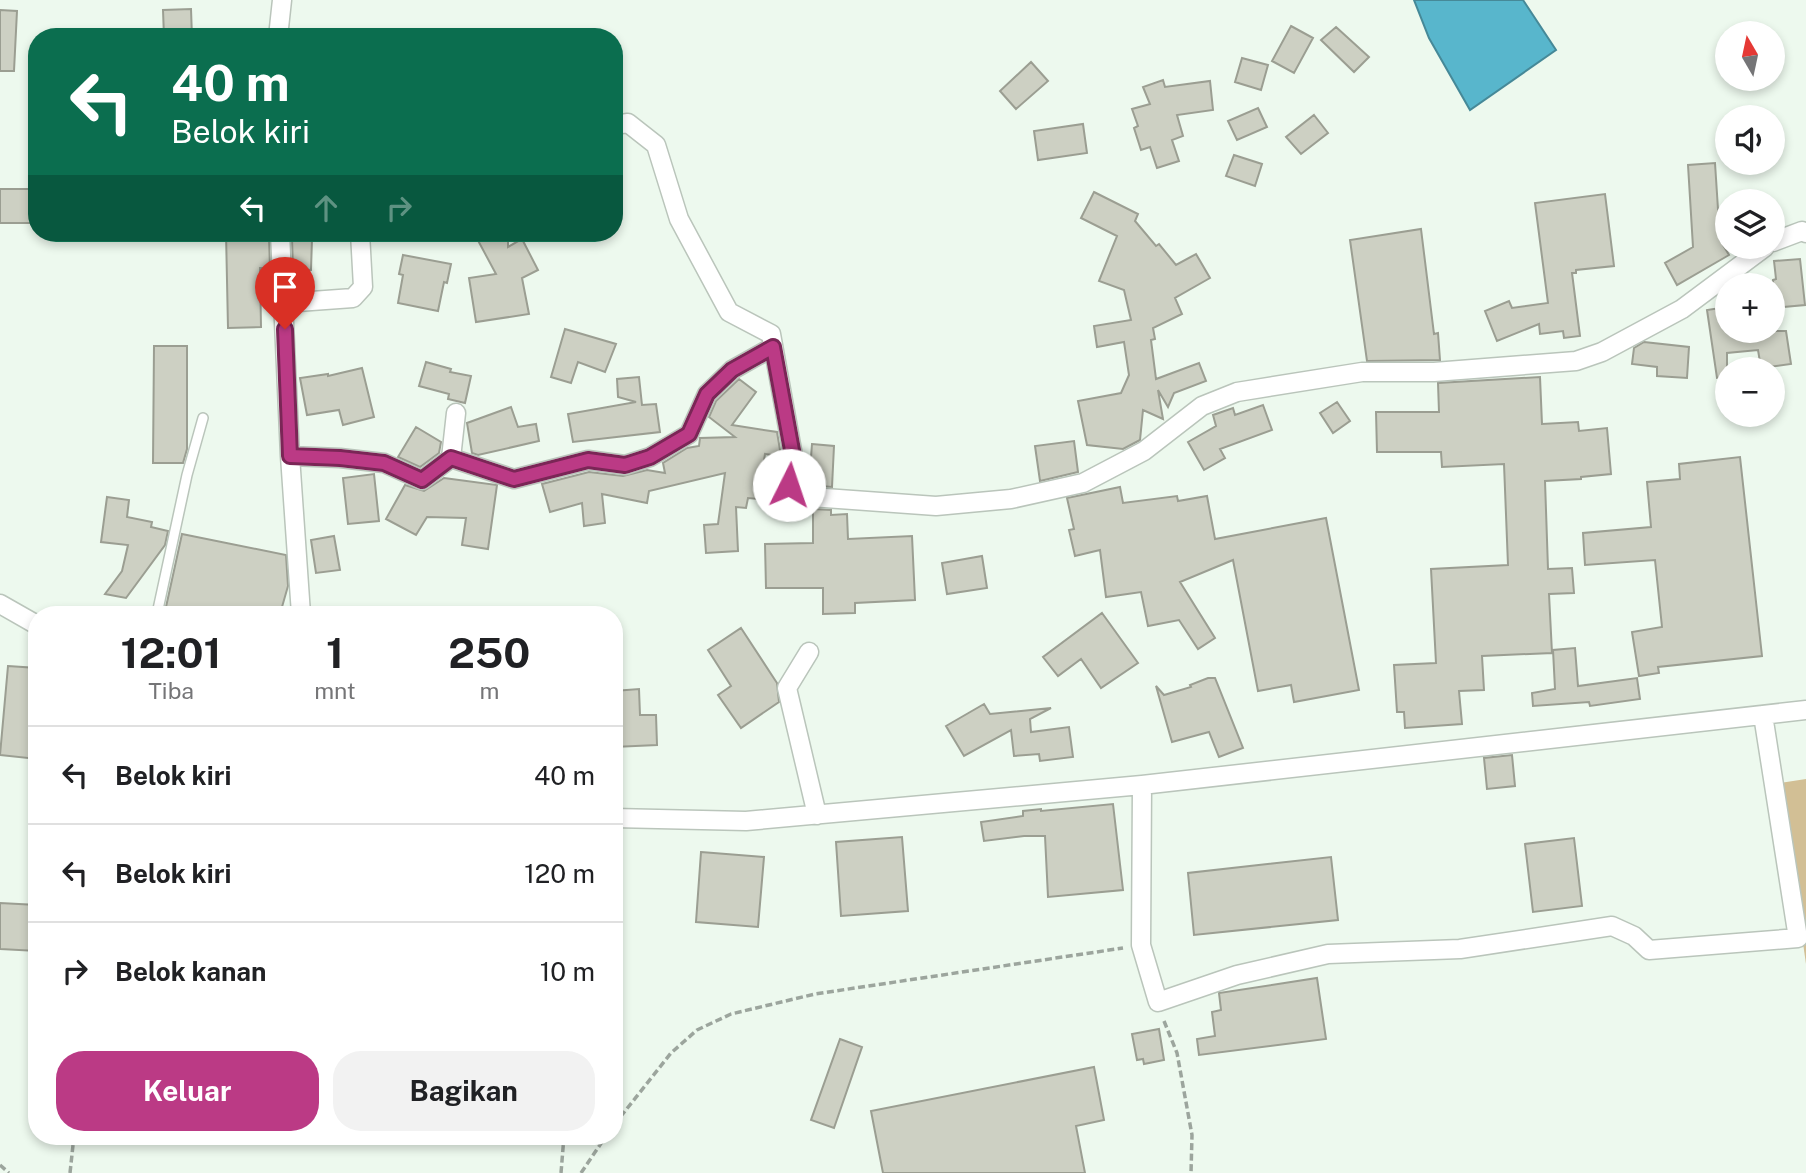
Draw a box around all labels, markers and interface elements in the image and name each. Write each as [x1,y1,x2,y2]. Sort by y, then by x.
north arrow [1715,21,1785,91]
map controls [1715,21,1785,427]
text: 40 m [171,54,290,112]
icon: left [56,56,147,147]
button: sound [1715,105,1785,175]
text: Belok kiri [171,113,310,150]
icon: left [234,189,272,227]
icon: ahead [307,189,345,227]
icon: right [380,189,418,227]
button: layers [1715,189,1785,259]
pin [255,257,315,329]
icon: arrive [266,268,304,306]
button: + [1715,273,1785,343]
button: − [1715,357,1785,427]
position arrow [752,448,826,522]
text: 12:01 [121,628,222,677]
text: 1 [326,628,344,677]
text: 250 [448,628,530,677]
text: Tiba [148,677,194,704]
text: mnt [314,677,356,704]
text: m [479,677,499,704]
icon: left [56,756,94,794]
text: Belok kiri [115,760,231,791]
text: 40 m [534,760,595,791]
icon: left [56,854,94,892]
text: Belok kiri [115,858,231,889]
text: 120 m [524,858,595,889]
icon: right [56,952,94,990]
text: Belok kanan [115,956,266,987]
text: 10 m [540,956,595,987]
button: Keluar [56,1051,319,1131]
button: Bagikan [333,1051,595,1131]

